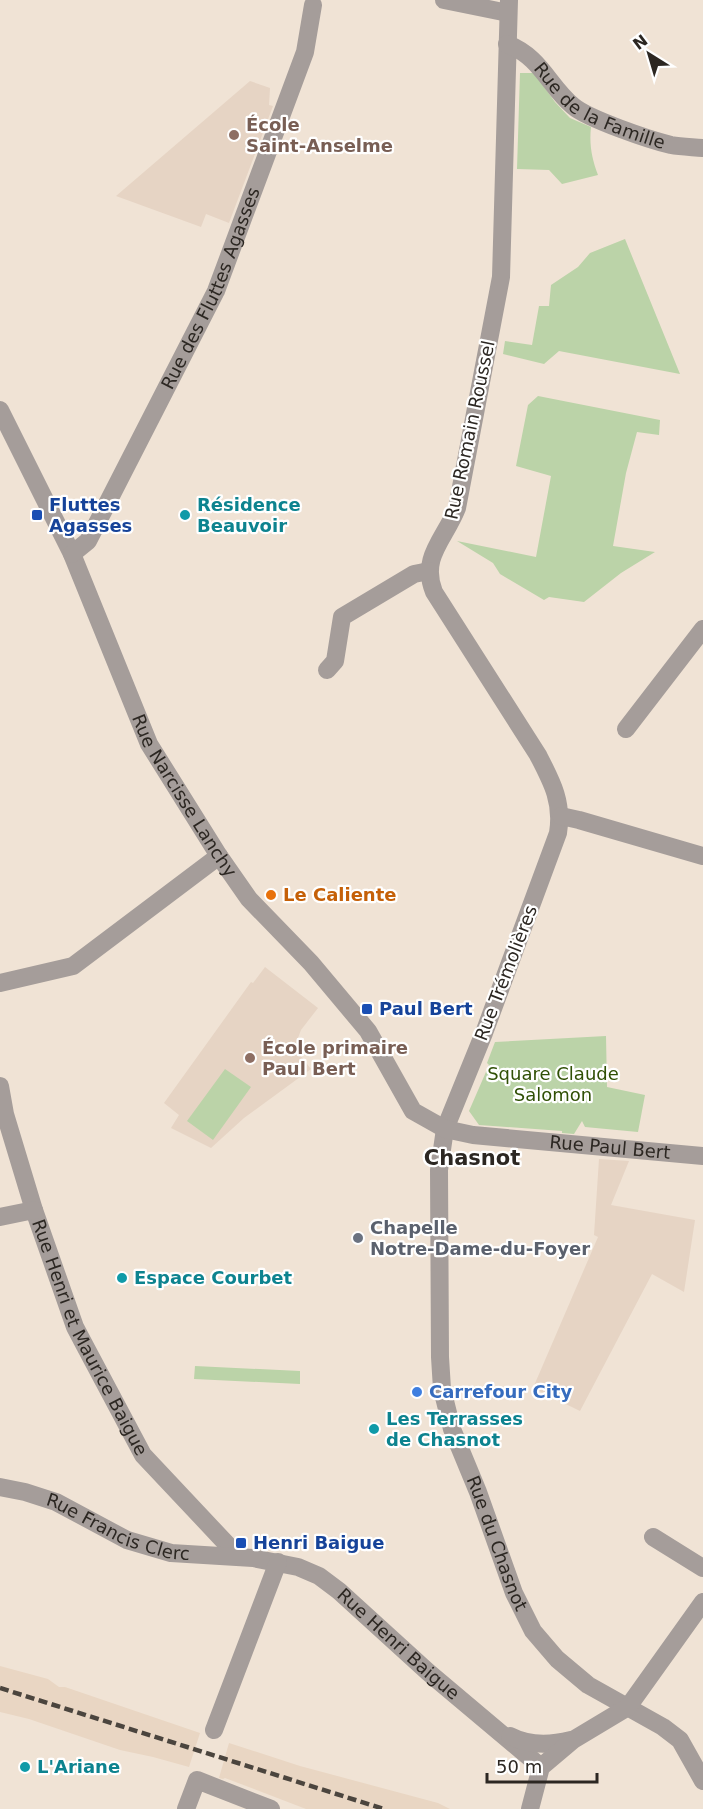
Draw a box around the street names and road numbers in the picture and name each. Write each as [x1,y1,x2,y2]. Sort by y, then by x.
street label: Rue de la Famille [530,58,668,153]
street label: Rue des Fluttes Agasses [157,184,264,392]
street label: Rue Romain Roussel [440,339,499,521]
street label: Rue Narcisse Lanchy [128,711,241,881]
street label: Rue Trémolières [470,902,541,1044]
street label: Rue Paul Bert [549,1131,671,1163]
street label: Rue Henri et Maurice Baigue [28,1216,152,1459]
street label: Rue du Chasnot [462,1473,532,1614]
street label: Rue Francis Clerc [44,1489,190,1564]
street label: Rue Henri Baigue [333,1584,464,1704]

